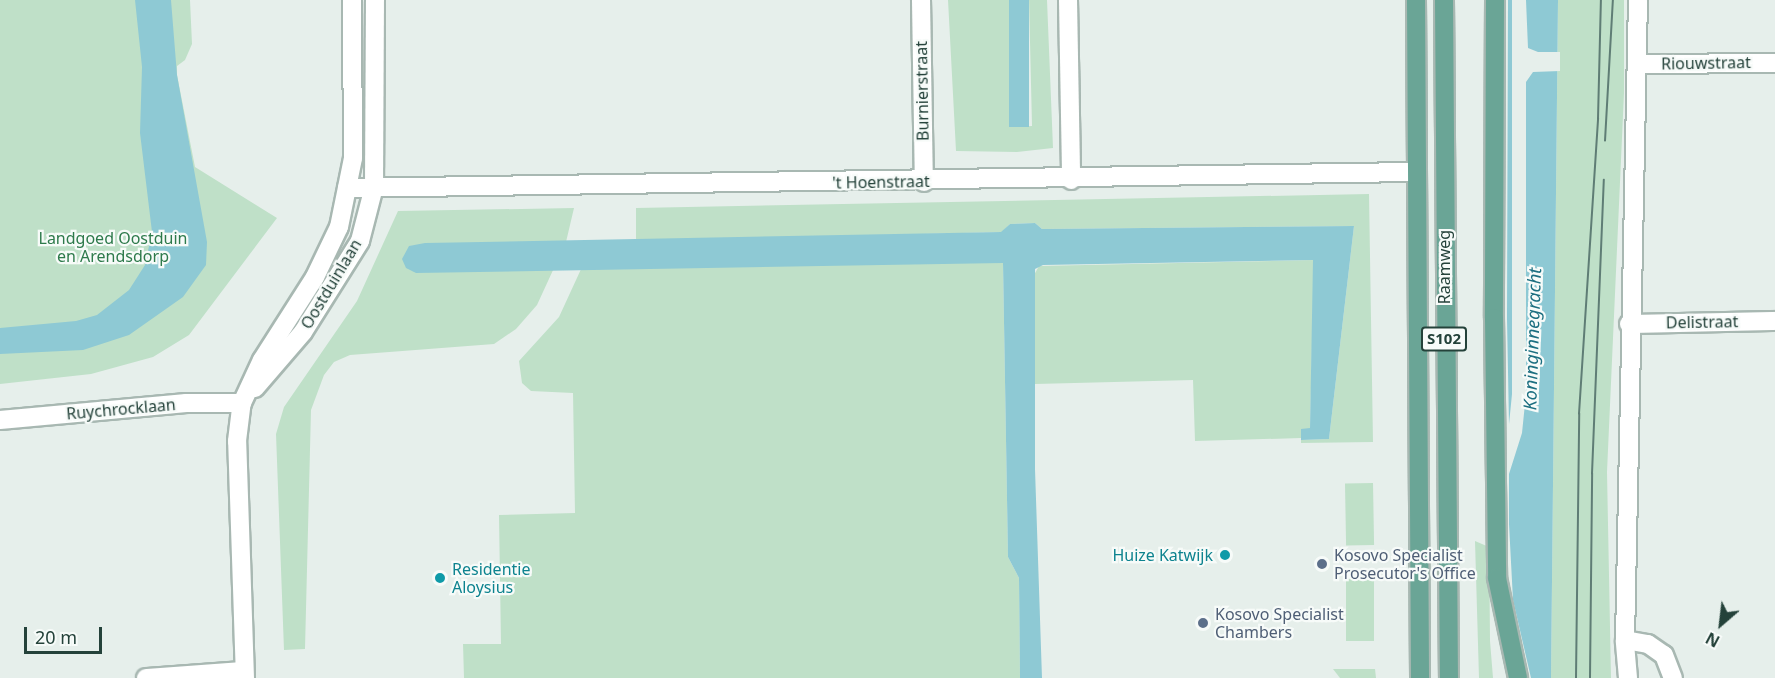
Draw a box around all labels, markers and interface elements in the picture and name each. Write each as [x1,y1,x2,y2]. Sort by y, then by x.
street label: Burnierstraat [912,41,932,141]
street label: Riouwstraat [1661,53,1751,73]
street label: 't Hoenstraat [832,172,930,192]
park label: Landgoed Oostduin en Arendsdorp [39,228,187,266]
street label: Raamweg [1434,230,1454,304]
street label: Oostduinlaan [297,236,365,332]
water label: Koninginnegracht [1519,267,1545,411]
street label: Delistraat [1666,312,1738,332]
road number: S102 [1420,327,1468,351]
street label: Ruychrocklaan [66,395,176,423]
place label: Huize Katwijk [1112,545,1213,565]
place label: Kosovo Specialist Prosecutor's Office [1334,545,1476,583]
marker: Huize Katwijk [1218,548,1232,562]
marker: Kosovo Specialist Prosecutor's Office [1315,557,1329,571]
place label: Residentie Aloysius [452,559,530,597]
marker: Residentie Aloysius [433,571,447,585]
north arrow [1691,594,1751,654]
place label: Kosovo Specialist Chambers [1215,604,1344,642]
scale bar [27,615,105,653]
marker: Kosovo Specialist Chambers [1196,616,1210,630]
text: 20 m [35,625,77,649]
text: N [1702,627,1723,653]

